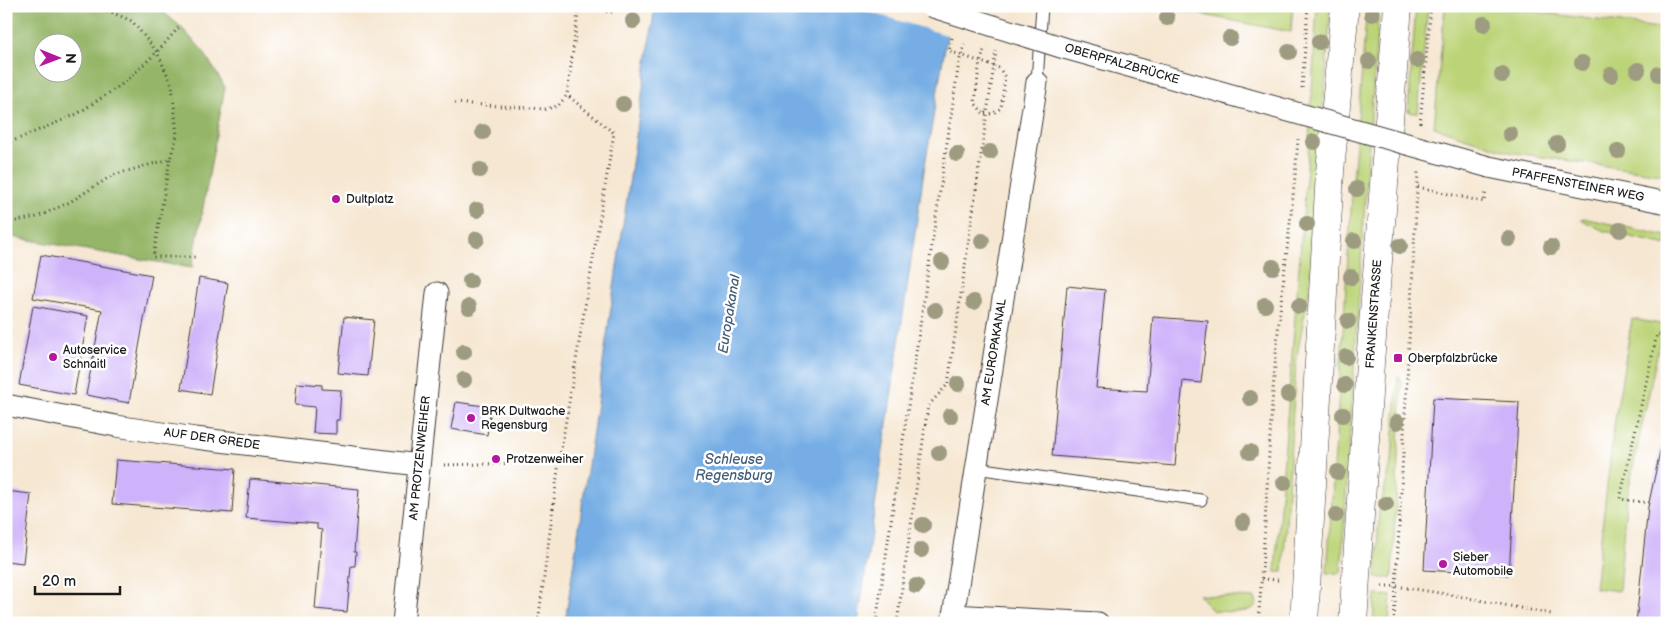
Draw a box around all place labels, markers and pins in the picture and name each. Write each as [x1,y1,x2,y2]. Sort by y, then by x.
place label: Dultplatz [346,192,394,207]
marker: Dultplatz [330,193,342,205]
place label: Autoservice Schnaitl [63,343,127,372]
marker: Autoservice Schnaitl [47,351,59,363]
place label: Oberpfalzbrücke [1408,351,1498,366]
marker: Oberpfalzbrücke [1392,352,1404,364]
place label: BRK Dultwache Regensburg [481,404,565,433]
marker: BRK Dultwache Regensburg [465,412,477,424]
place label: Protzenweiher [506,452,584,467]
marker: Protzenweiher [490,453,502,465]
place label: Sieber Automobile [1453,550,1513,579]
marker: Sieber Automobile [1437,558,1449,570]

